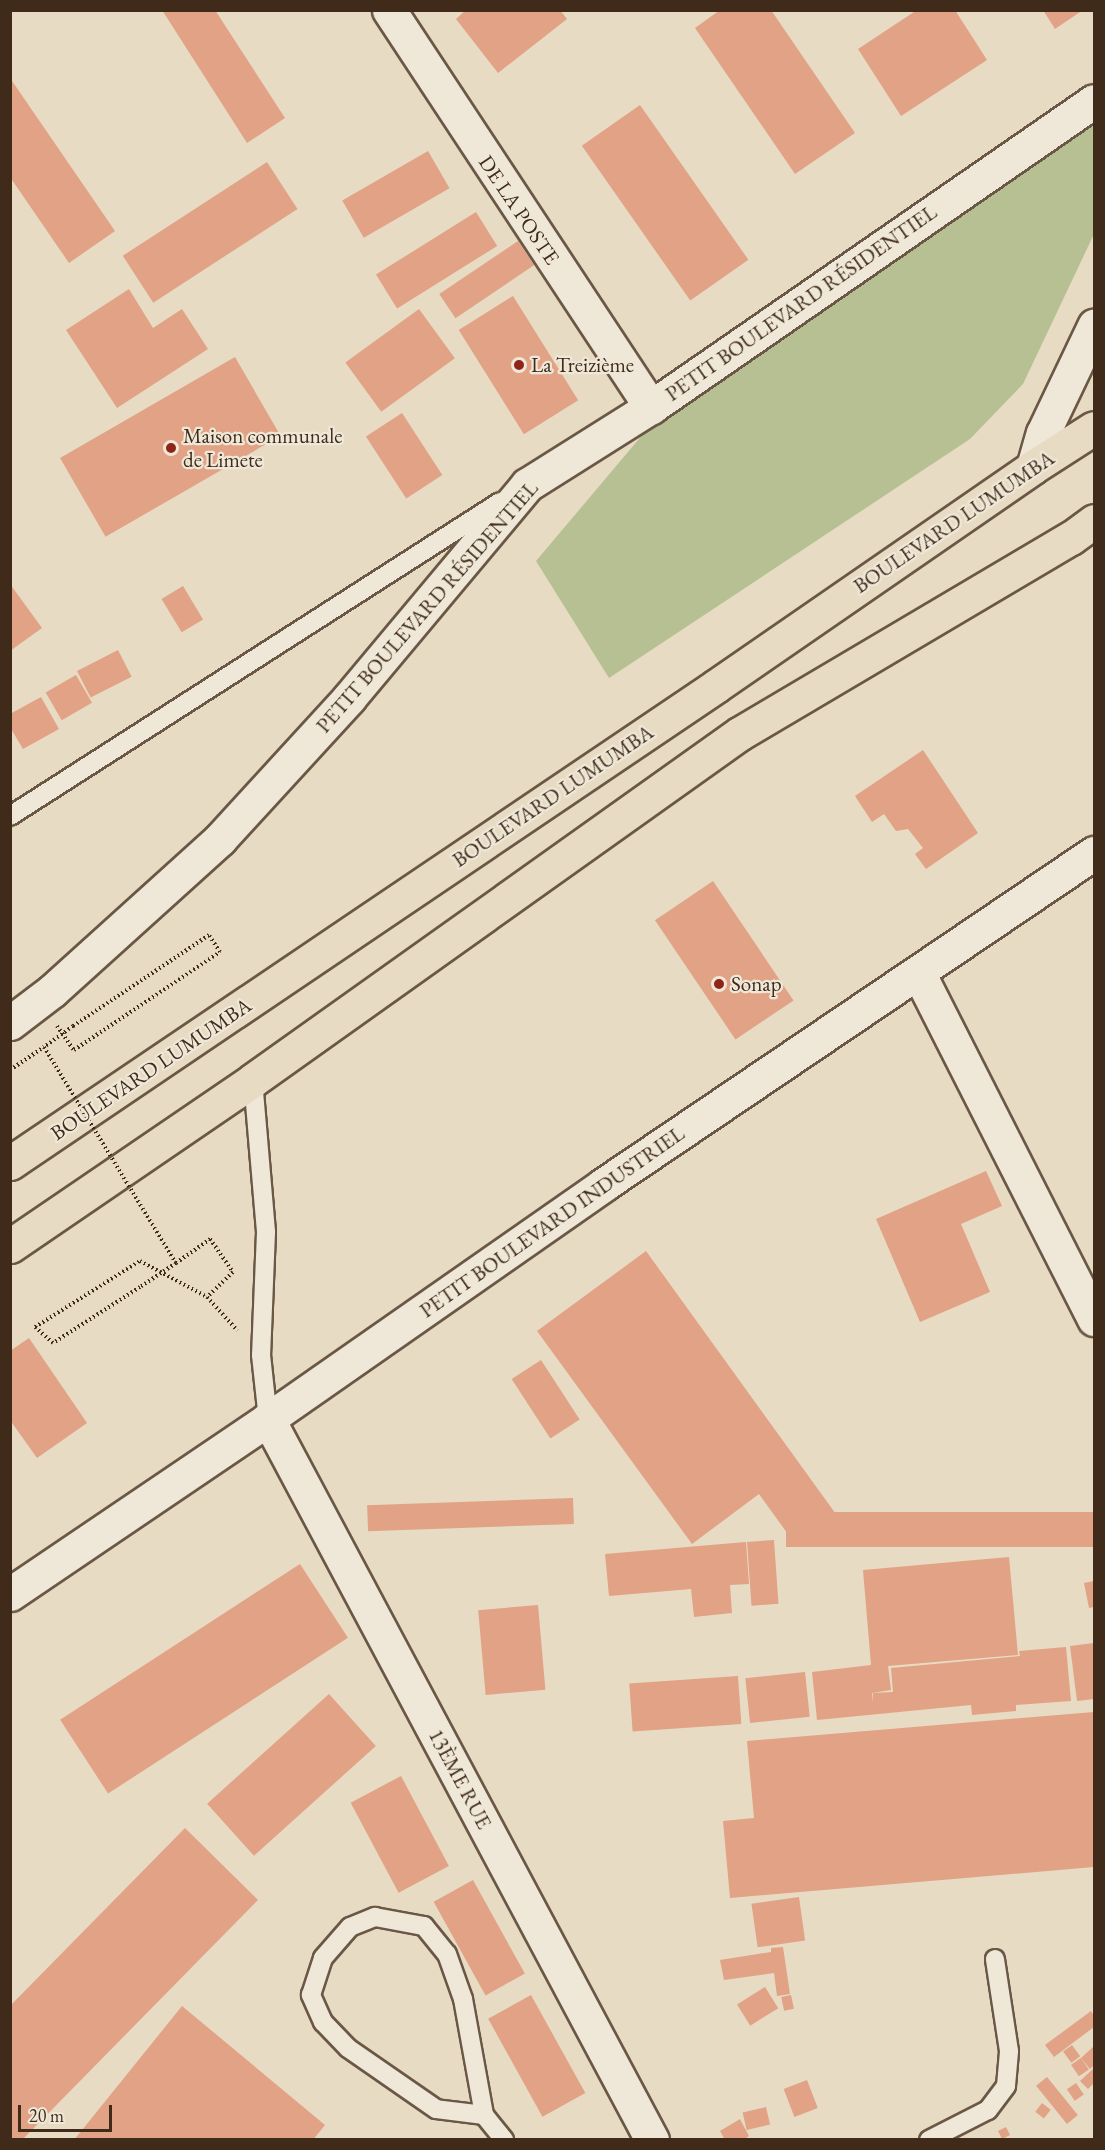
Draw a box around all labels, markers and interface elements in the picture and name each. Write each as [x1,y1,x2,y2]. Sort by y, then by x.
street label: DE LA POSTE [473,151,565,269]
street label: PETIT BOULEVARD RÉSIDENTIEL [661,199,941,407]
place label: La Treizième [531,352,634,378]
marker: La Treizième [512,358,526,372]
place label: Maison communale de Limete [183,423,342,473]
marker: Maison communale de Limete [164,441,178,455]
street label: BOULEVARD LUMUMBA [849,445,1059,599]
street label: PETIT BOULEVARD RÉSIDENTIEL [311,476,543,738]
street label: BOULEVARD LUMUMBA [448,719,658,873]
place label: Sonap [731,971,782,997]
marker: Sonap [712,977,726,991]
street label: BOULEVARD LUMUMBA [46,992,256,1146]
street label: PETIT BOULEVARD INDUSTRIEL [415,1121,689,1323]
street label: 13ÈME RUE [423,1725,497,1833]
scale bar [21,2093,116,2131]
text: 20 m [29,2104,64,2127]

